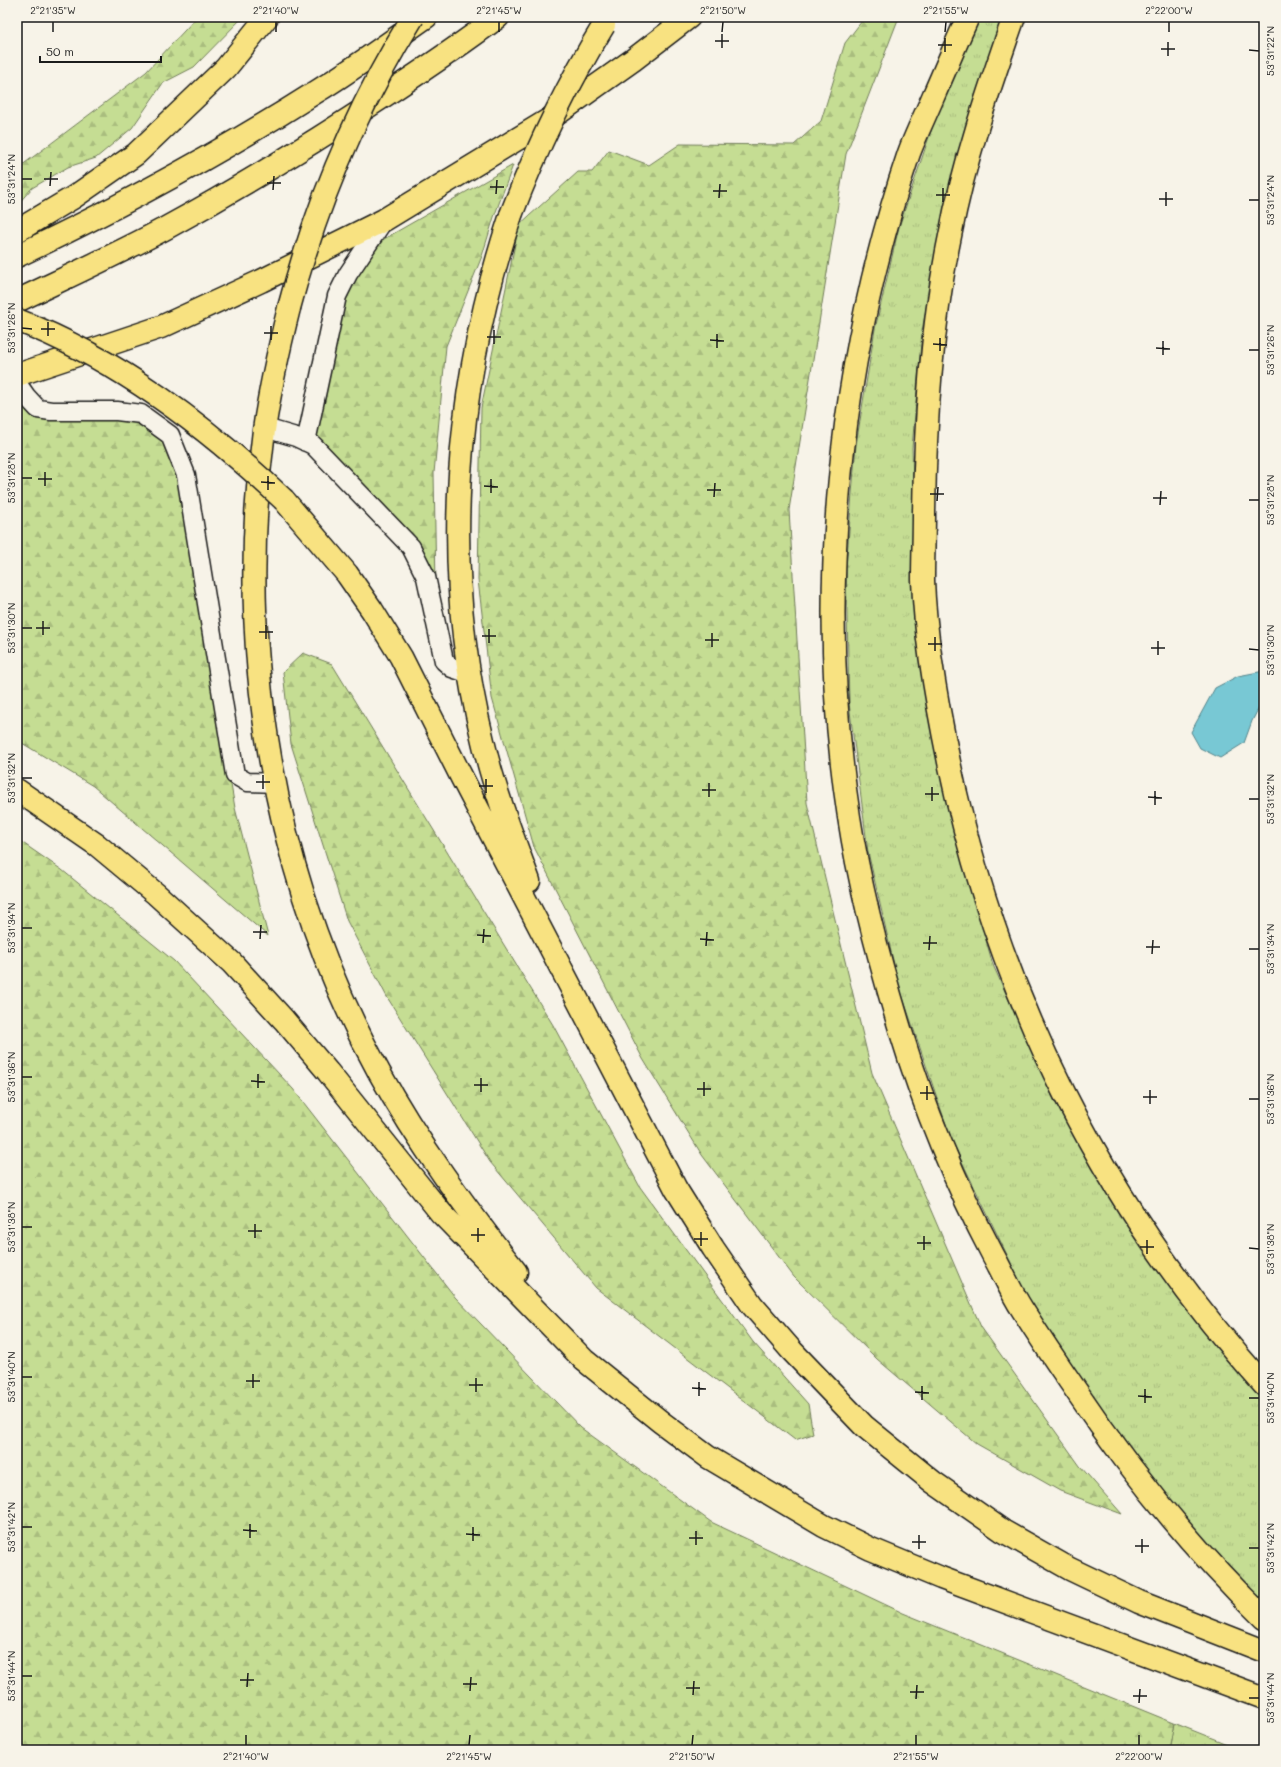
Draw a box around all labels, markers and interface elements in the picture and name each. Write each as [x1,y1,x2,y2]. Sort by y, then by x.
text: 2°21'35"W [30,3,76,17]
text: 2°21'40"W [253,3,299,17]
text: 2°21'45"W [476,3,522,17]
text: 2°21'50"W [700,3,746,17]
text: 2°21'55"W [923,3,969,17]
text: 2°22'00"W [1145,3,1193,17]
text: 53°31'22"N [1263,26,1277,76]
scale bar [40,38,161,64]
text: 50 m [46,43,74,59]
text: 53°31'24"N [4,154,18,204]
text: 53°31'24"N [1263,175,1277,225]
text: 53°31'26"N [4,303,18,353]
text: 53°31'26"N [1263,325,1277,375]
text: 53°31'28"N [4,453,18,503]
text: 53°31'28"N [1263,475,1277,525]
text: 53°31'30"N [4,602,18,654]
text: 53°31'30"N [1263,624,1277,676]
text: 53°31'32"N [4,753,18,803]
text: 53°31'32"N [1263,774,1277,824]
text: 53°31'34"N [4,903,18,953]
text: 53°31'34"N [1263,924,1277,974]
text: 53°31'36"N [4,1052,18,1102]
text: 53°31'36"N [1263,1074,1277,1124]
text: 53°31'38"N [4,1202,18,1252]
text: 53°31'38"N [1263,1224,1277,1274]
text: 53°31'40"N [4,1351,18,1403]
text: 53°31'40"N [1263,1372,1277,1424]
text: 53°31'42"N [4,1502,18,1552]
text: 53°31'42"N [1263,1523,1277,1573]
text: 53°31'44"N [4,1651,18,1701]
text: 53°31'44"N [1263,1673,1277,1723]
text: 2°21'40"W [223,1749,269,1763]
text: 2°21'45"W [446,1749,492,1763]
text: 2°21'50"W [669,1749,715,1763]
text: 2°21'55"W [893,1749,939,1763]
text: 2°22'00"W [1115,1749,1163,1763]

